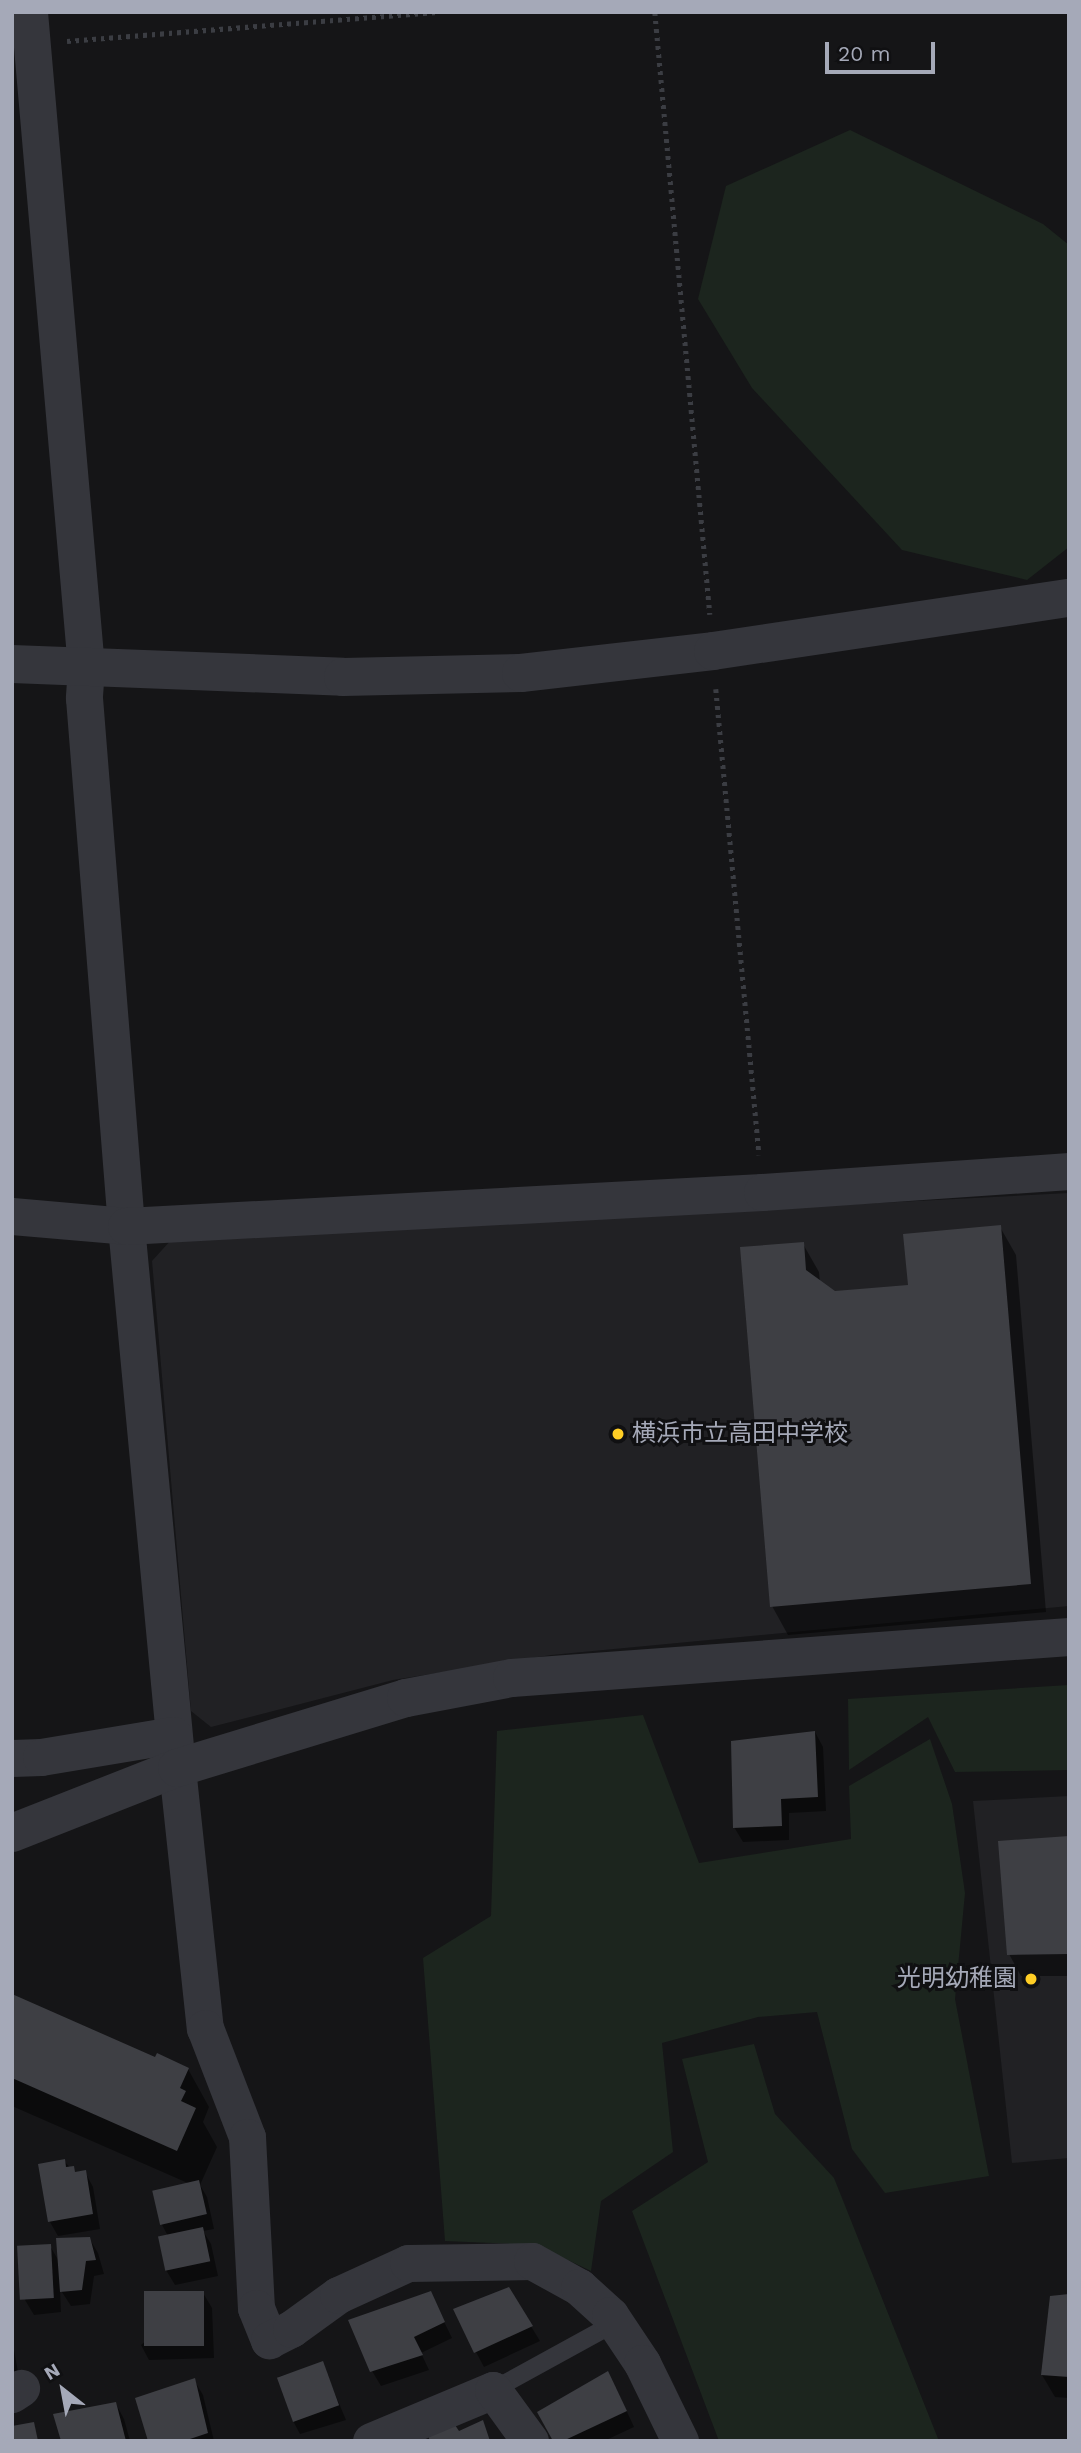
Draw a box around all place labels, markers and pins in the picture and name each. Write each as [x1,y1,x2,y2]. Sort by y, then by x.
place label: 横浜市立高田中学校 [632,1420,848,1448]
marker: 横浜市立高田中学校 [610,1426,626,1442]
place label: 光明幼稚園 [897,1965,1017,1993]
marker: 光明幼稚園 [1023,1971,1039,1987]

